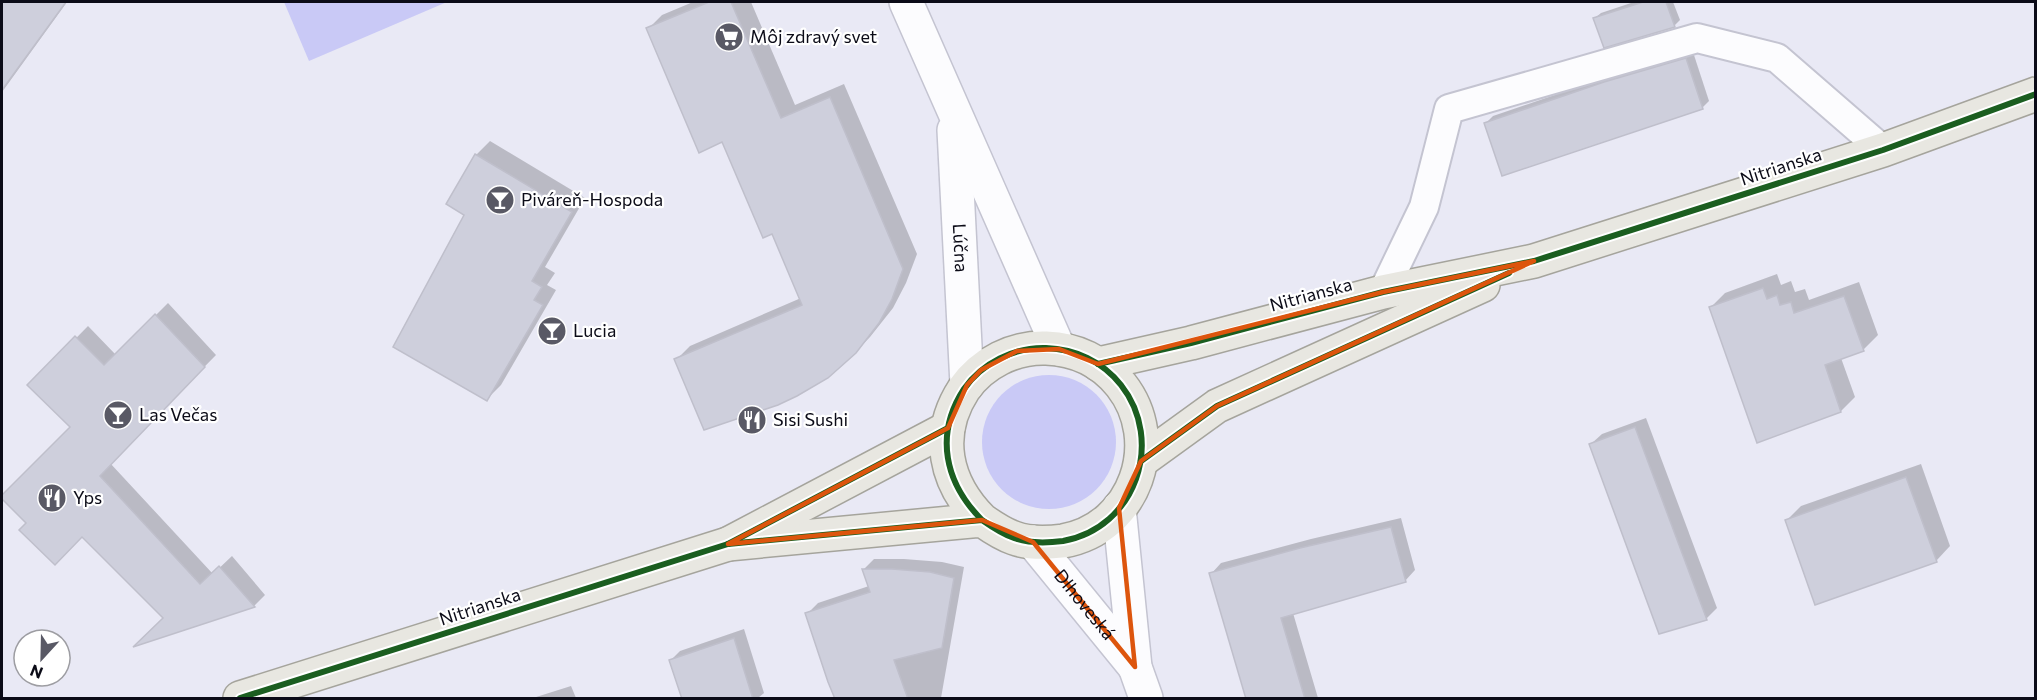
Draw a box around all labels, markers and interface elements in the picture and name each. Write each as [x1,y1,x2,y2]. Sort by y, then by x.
supermarket icon: Môj zdravý svet [713,21,745,53]
place label: Môj zdravý svet [750,25,877,47]
street label: Nitrianska [1737,143,1824,190]
bar icon: Piváreň-Hospoda [484,184,516,216]
place label: Piváreň-Hospoda [521,188,663,210]
street label: Lúčna [949,223,973,273]
street label: Nitrianska [1267,272,1354,316]
bar icon: Lucia [536,315,568,347]
place label: Lucia [573,319,616,341]
bar icon: Las Večas [102,399,134,431]
place label: Las Večas [139,403,217,425]
restaurant icon: Sisi Sushi [736,404,768,436]
place label: Sisi Sushi [773,408,848,430]
restaurant icon: Yps [36,482,68,514]
place label: Yps [73,486,102,508]
street label: Dlhoveská [1050,564,1120,644]
street label: Nitrianska [436,583,523,630]
north arrow [12,628,72,688]
text: N [27,661,45,683]

